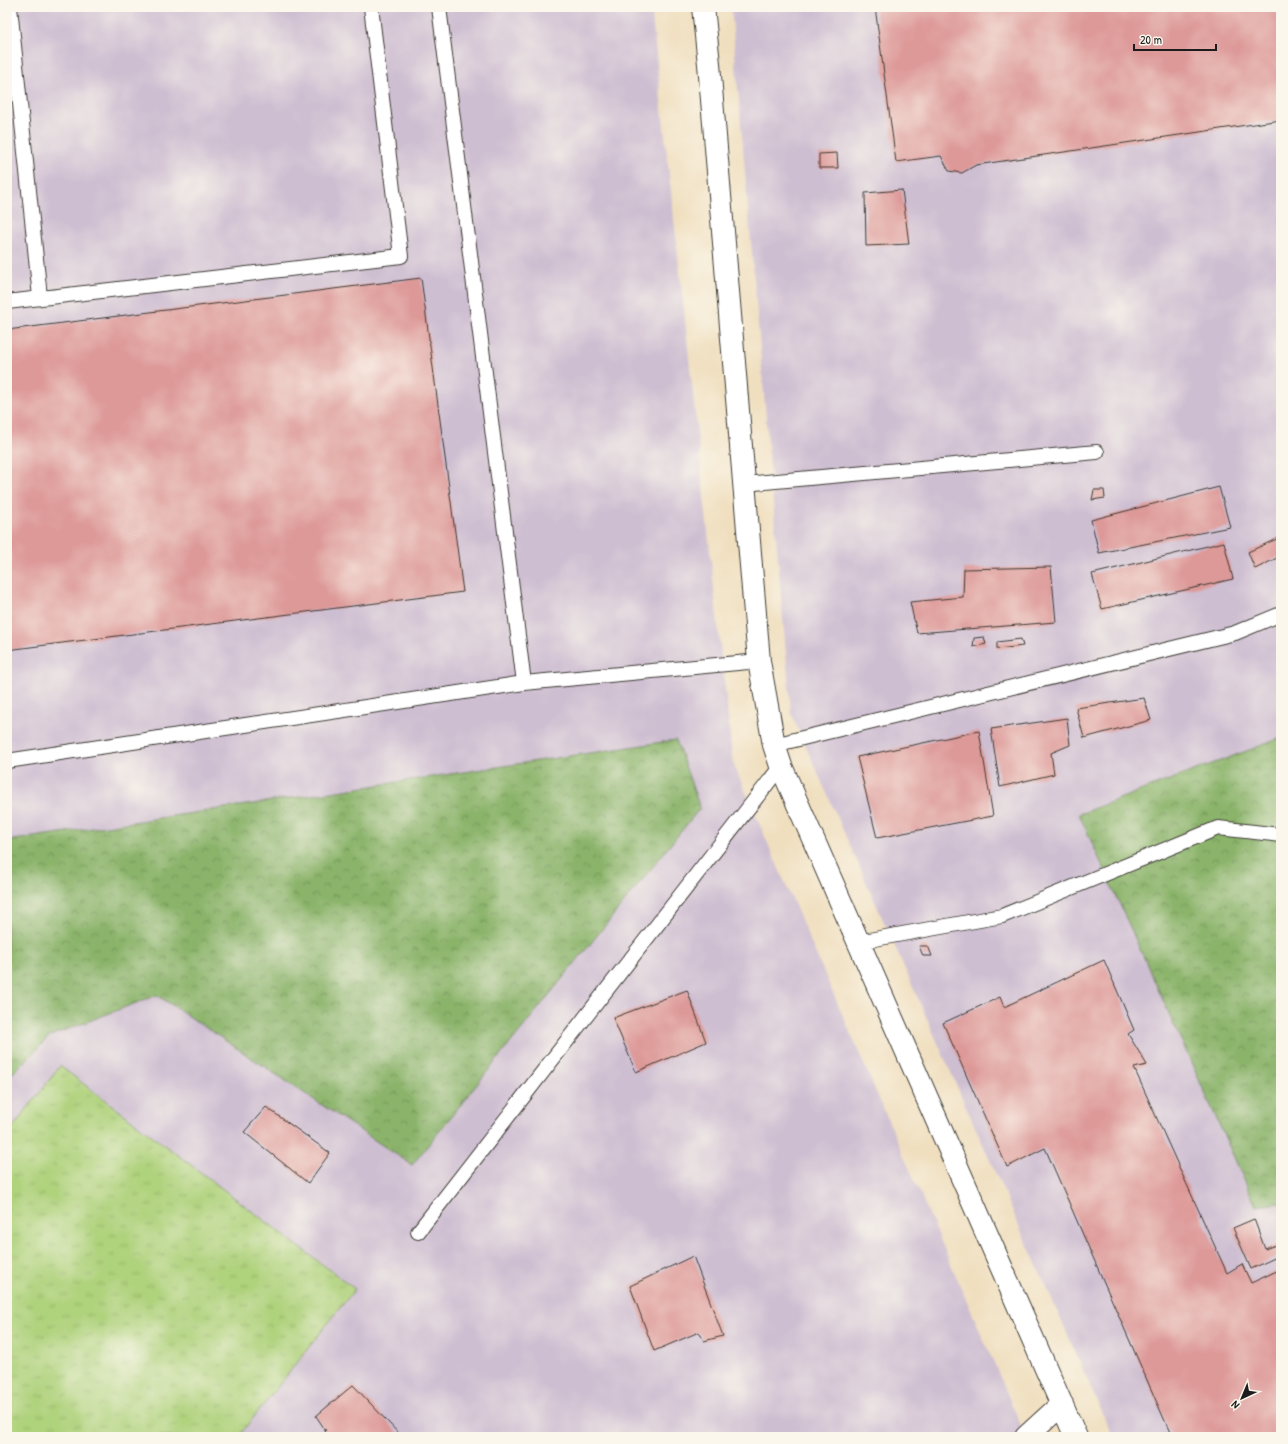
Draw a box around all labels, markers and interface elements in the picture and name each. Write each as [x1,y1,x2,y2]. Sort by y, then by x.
scale bar [1134,26,1216,52]
text: 20 m [1140,31,1162,48]
north arrow [1222,1378,1262,1418]
text: N [1228,1398,1242,1412]

